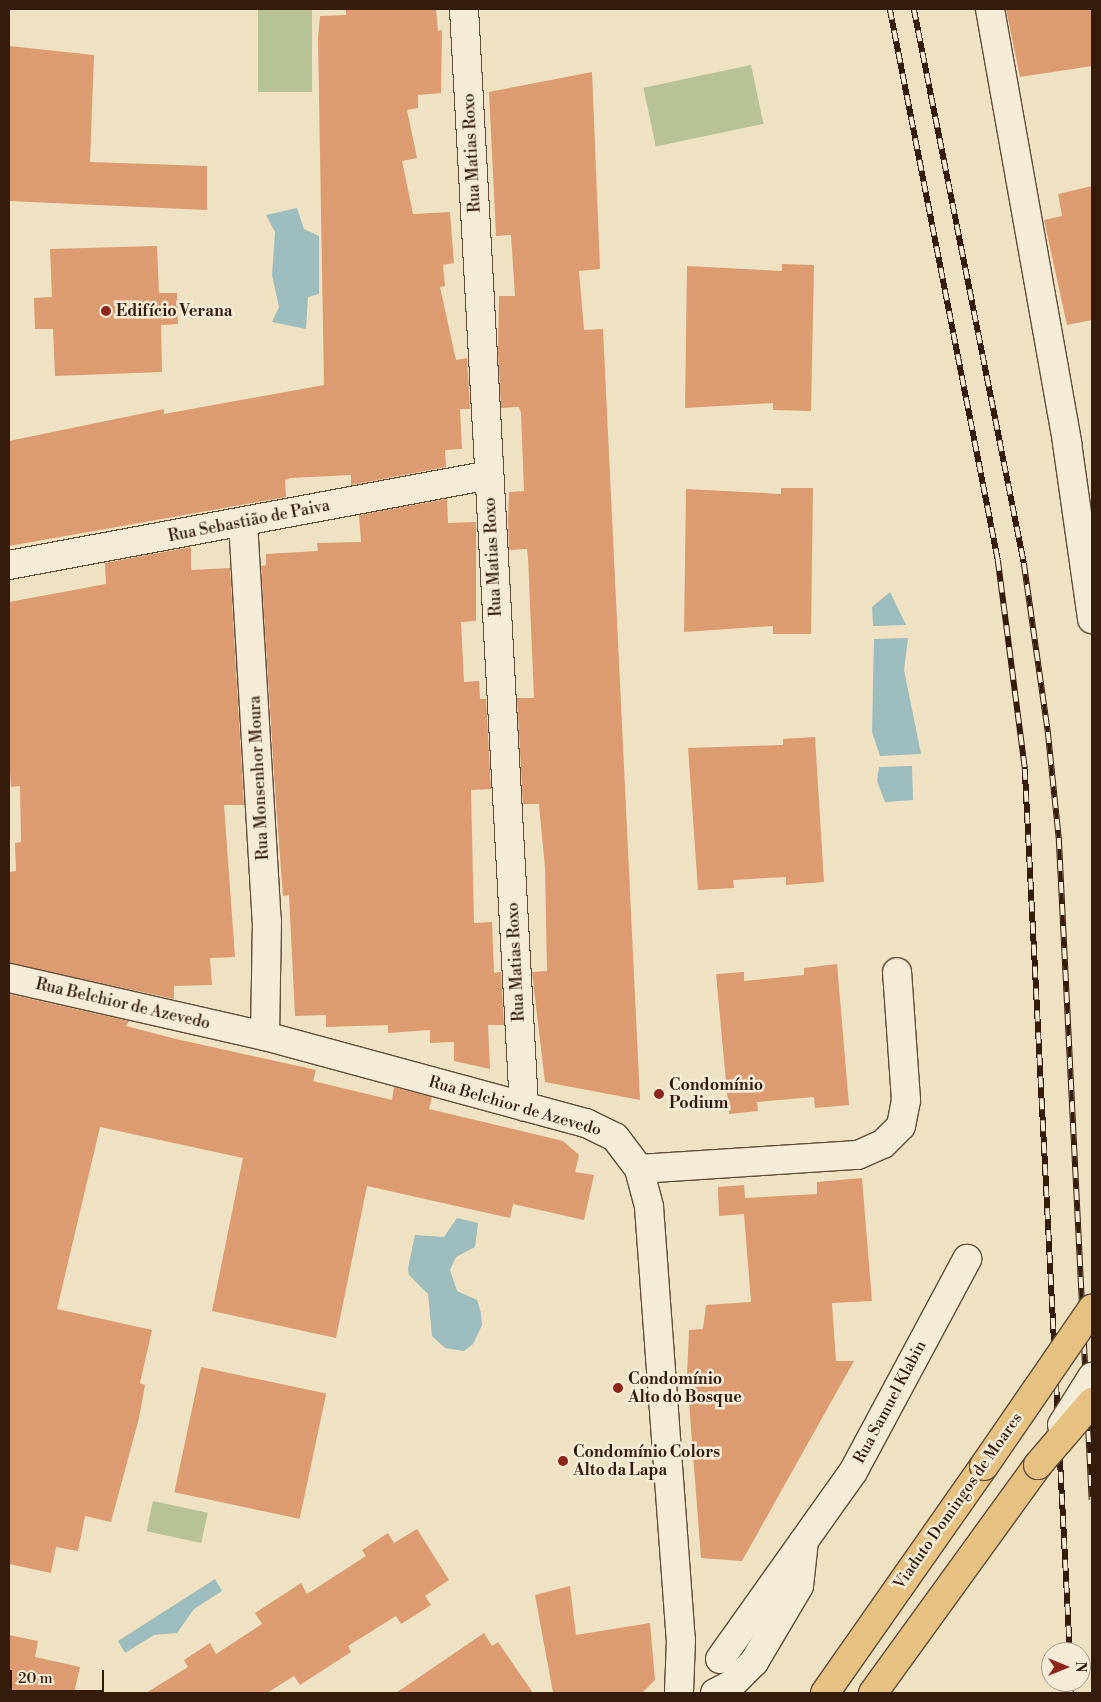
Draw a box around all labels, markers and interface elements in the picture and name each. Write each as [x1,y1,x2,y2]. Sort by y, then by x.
street label: Rua Matias Roxo [459,93,485,213]
place label: Edifício Verana [116,301,232,321]
marker: Edifício Verana [100,305,112,317]
street label: Rua Sebastião de Paiva [166,496,332,546]
street label: Rua Matias Roxo [480,497,506,617]
street label: Rua Monsenhor Moura [245,695,273,861]
street label: Rua Matias Roxo [503,902,529,1022]
street label: Rua Belchior de Azevedo [34,975,212,1033]
street label: Rua Belchior de Azevedo [427,1072,603,1140]
place label: Condomínio Podium [669,1075,763,1113]
marker: Condomínio Podium [653,1088,665,1100]
street label: Rua Samuel Klabin [849,1337,931,1467]
place label: Condomínio Alto do Bosque [628,1369,742,1407]
marker: Condomínio Alto do Bosque [612,1382,624,1394]
street label: Viaduto Domingos de Moares [890,1409,1026,1593]
place label: Condomínio Colors Alto da Lapa [573,1442,720,1480]
marker: Condomínio Colors Alto da Lapa [557,1455,569,1467]
north arrow [1041,1642,1091,1692]
scale bar [12,1660,106,1692]
text: N [1071,1661,1089,1673]
text: 20 m [18,1669,53,1688]

